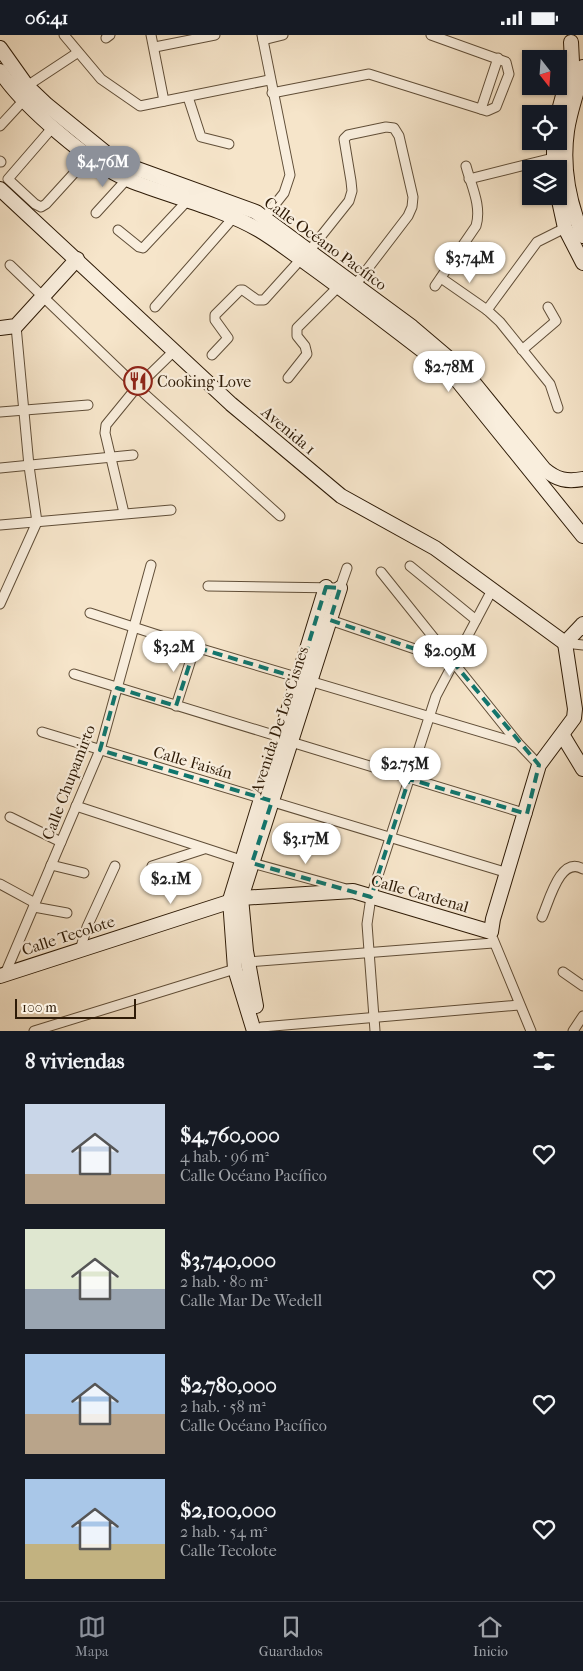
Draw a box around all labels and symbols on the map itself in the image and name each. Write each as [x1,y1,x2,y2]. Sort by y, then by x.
north arrow [522,50,568,95]
pin: $4.76M [62,145,144,188]
street label: Calle Océano Pacífico [261,193,391,294]
pin: $3.74M [429,241,511,284]
pin: $2.78M [408,351,490,393]
restaurant icon: Cooking Love [123,366,153,396]
place label: Cooking Love [157,372,251,391]
street label: Avenida 1 [257,402,320,458]
pin: $3.2M [139,631,209,673]
pin: $2.09M [409,635,491,677]
street label: Avenida De Los Cisnes [246,644,312,797]
street label: Calle Chupamirto [38,722,99,842]
street label: Calle Faisán [151,742,235,783]
pin: $2.75M [364,747,446,790]
pin: $3.17M [265,823,347,865]
pin: $2.1M [136,863,206,905]
street label: Calle Cardenal [369,870,471,917]
street label: Calle Tecolote [19,911,117,959]
scale bar [15,996,136,1019]

